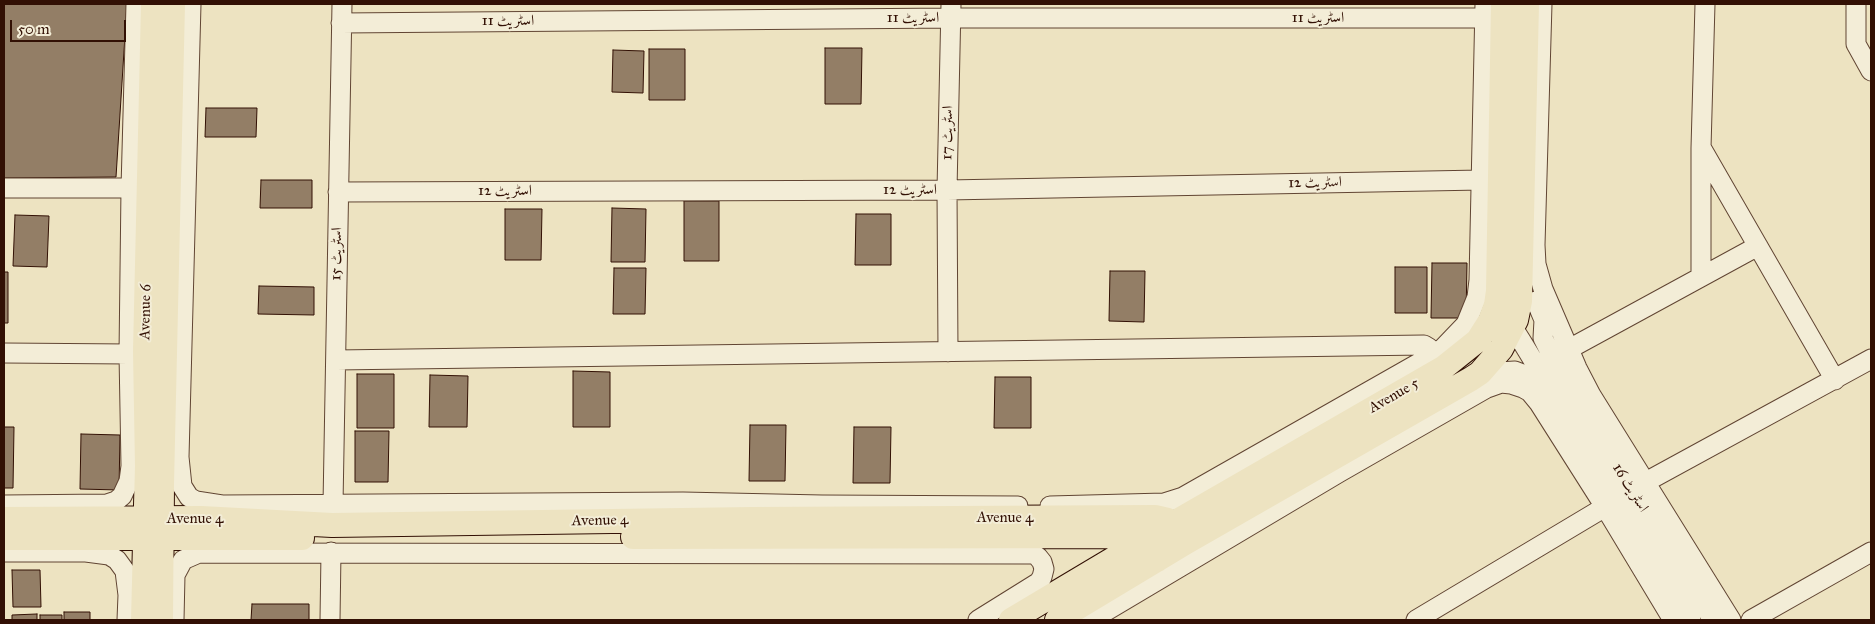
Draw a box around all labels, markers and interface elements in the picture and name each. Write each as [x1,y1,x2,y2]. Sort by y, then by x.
street label: اسٹریٹ 11 [887,9,939,27]
street label: اسٹریٹ 11 [1292,9,1344,27]
scale bar [12,10,129,42]
street label: اسٹریٹ 11 [482,12,534,30]
text: 50 m [18,20,50,38]
street label: اسٹریٹ 17 [939,106,957,160]
street label: اسٹریٹ 12 [1288,174,1342,192]
street label: اسٹریٹ 12 [883,181,937,199]
street label: اسٹریٹ 12 [478,182,532,200]
street label: اسٹریٹ 15 [328,227,346,281]
street label: Avenue 6 [137,284,155,340]
street label: Avenue 5 [1366,374,1422,418]
street label: اسٹریٹ 16 [1608,460,1652,516]
street label: Avenue 4 [977,509,1033,527]
street label: Avenue 4 [167,510,223,528]
street label: Avenue 4 [572,512,628,530]

